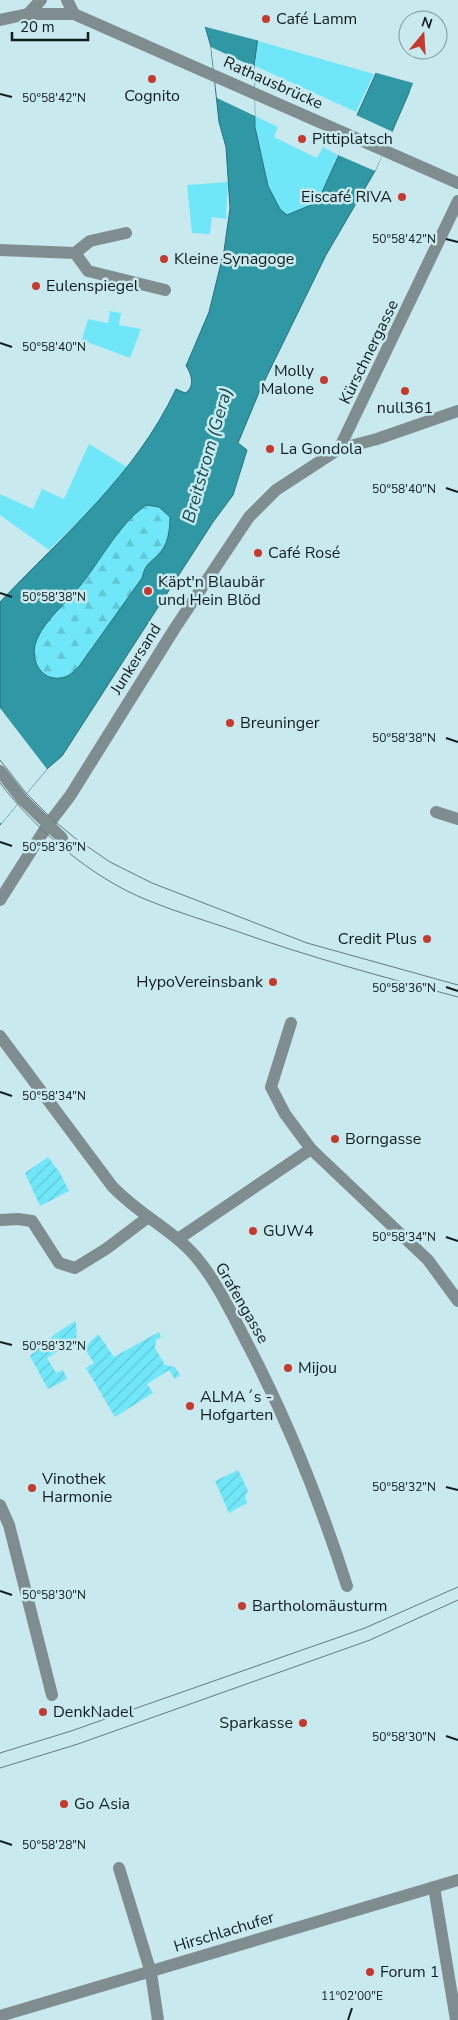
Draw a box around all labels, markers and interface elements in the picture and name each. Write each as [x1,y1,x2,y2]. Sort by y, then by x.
place label: Café Lamm [276,8,357,30]
scale bar [12,10,89,42]
north arrow [398,10,448,60]
text: N [419,12,435,34]
marker: Café Lamm [260,13,272,25]
text: 20 m [20,17,55,37]
street label: Rathausbrücke [220,51,326,115]
marker: Cognito [146,73,158,85]
place label: Cognito [124,85,180,107]
text: 50°58'42"N [22,90,86,106]
place label: Pittiplatsch [312,128,393,150]
marker: Pittiplatsch [296,133,308,145]
place label: Eiscafé RIVA [301,186,392,208]
marker: Eiscafé RIVA [396,191,408,203]
text: 50°58'42"N [372,231,436,247]
place label: Kleine Synagoge [174,248,294,270]
marker: Kleine Synagoge [158,253,170,265]
place label: Eulenspiegel [46,275,139,297]
marker: Eulenspiegel [30,280,42,292]
street label: Kürschnergasse [334,296,404,408]
text: 50°58'40"N [22,339,86,355]
place label: Molly Malone [261,360,315,400]
marker: Molly Malone [318,374,330,386]
water label: Breitstrom (Gera) [176,385,238,525]
marker: null361 [399,385,411,397]
place label: null361 [377,397,433,419]
place label: La Gondola [280,438,362,460]
marker: La Gondola [264,443,276,455]
text: 50°58'40"N [372,481,436,497]
place label: Café Rosé [268,542,340,564]
marker: Café Rosé [252,547,264,559]
place label: Käpt'n Blaubär und Hein Blöd [158,571,265,611]
marker: Käpt'n Blaubär und Hein Blöd [142,585,154,597]
text: 50°58'38"N [22,589,86,605]
street label: Junkersand [105,619,166,700]
place label: Breuninger [240,712,320,734]
marker: Breuninger [224,717,236,729]
text: 50°58'38"N [372,730,436,746]
text: 50°58'36"N [22,839,86,855]
place label: Credit Plus [338,928,417,950]
marker: Credit Plus [421,933,433,945]
place label: HypoVereinsbank [136,971,264,993]
marker: HypoVereinsbank [267,976,279,988]
text: 50°58'36"N [372,980,436,996]
text: 50°58'34"N [22,1088,86,1104]
place label: Borngasse [345,1128,421,1150]
marker: Borngasse [329,1133,341,1145]
place label: GUW4 [263,1220,314,1242]
marker: GUW4 [247,1225,259,1237]
text: 50°58'34"N [372,1229,436,1245]
street label: Grafengasse [210,1258,274,1348]
text: 50°58'32"N [22,1338,86,1354]
place label: Mijou [298,1357,337,1379]
marker: Mijou [282,1362,294,1374]
place label: ALMA´s - Hofgarten [200,1386,273,1426]
marker: ALMA´s - Hofgarten [184,1400,196,1412]
place label: Vinothek Harmonie [41,1468,112,1508]
text: 50°58'32"N [372,1479,436,1495]
marker: Vinothek Harmonie [26,1482,38,1494]
text: 50°58'30"N [22,1587,86,1603]
place label: Bartholomäusturm [252,1595,387,1617]
marker: Bartholomäusturm [236,1600,248,1612]
place label: DenkNadel [53,1701,134,1723]
marker: DenkNadel [37,1706,49,1718]
place label: Sparkasse [219,1712,293,1734]
marker: Sparkasse [297,1717,309,1729]
text: 50°58'30"N [372,1729,436,1745]
place label: Go Asia [74,1793,130,1815]
marker: Go Asia [58,1798,70,1810]
text: 50°58'28"N [22,1837,86,1853]
street label: Hirschlachufer [171,1906,277,1958]
place label: Forum 1 [380,1961,439,1983]
marker: Forum 1 [364,1966,376,1978]
text: 11°02'00"E [321,1988,383,2004]

